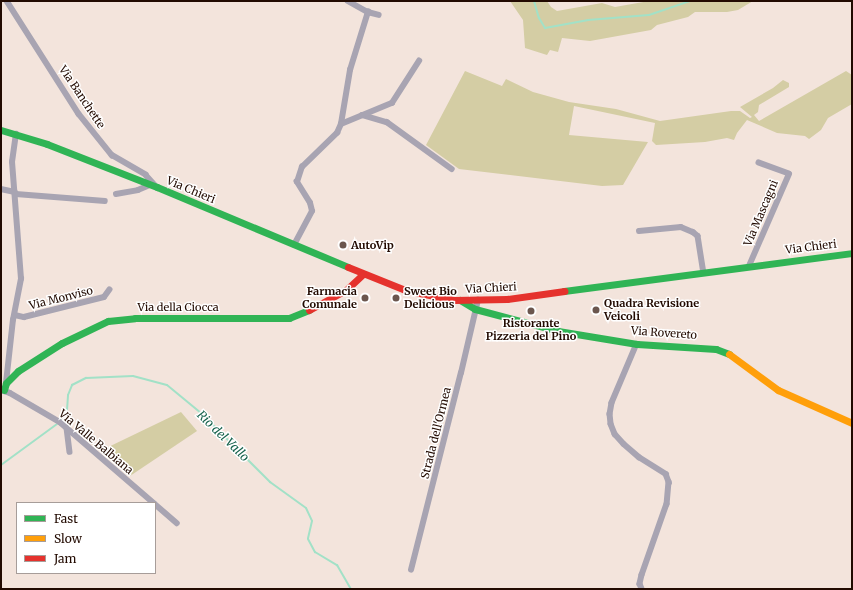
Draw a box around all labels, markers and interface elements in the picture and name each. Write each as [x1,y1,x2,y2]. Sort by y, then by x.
street label: Via Banchette [56,63,108,131]
street label: Via Chieri [165,174,217,206]
street label: Via Mascagni [741,178,781,248]
street label: Via Chieri [785,237,837,257]
place label: AutoVip [351,238,394,252]
marker: AutoVip [338,240,348,250]
street label: Via Chieri [465,280,517,296]
street label: Via Monviso [28,284,94,312]
place label: Farmacia Comunale [302,285,357,311]
place label: Sweet Bio Delicious [404,285,457,311]
marker: Farmacia Comunale [360,293,370,303]
marker: Sweet Bio Delicious [391,293,401,303]
place label: Quadra Revisione Veicoli [604,297,699,323]
street label: Via della Ciocca [137,300,219,314]
marker: Quadra Revisione Veicoli [591,305,601,315]
marker: Ristorante Pizzeria del Pino [526,306,536,316]
place label: Ristorante Pizzeria del Pino [486,317,576,343]
street label: Via Rovereto [631,324,697,342]
street label: Strada dell'Ormea [418,386,454,480]
street label: Via Valle Balbiana [56,407,136,477]
water label: Rio del Vallo [194,408,252,464]
legend [16,502,156,574]
text: Fast [54,511,78,526]
text: Slow [54,531,82,546]
text: Jam [54,551,76,566]

